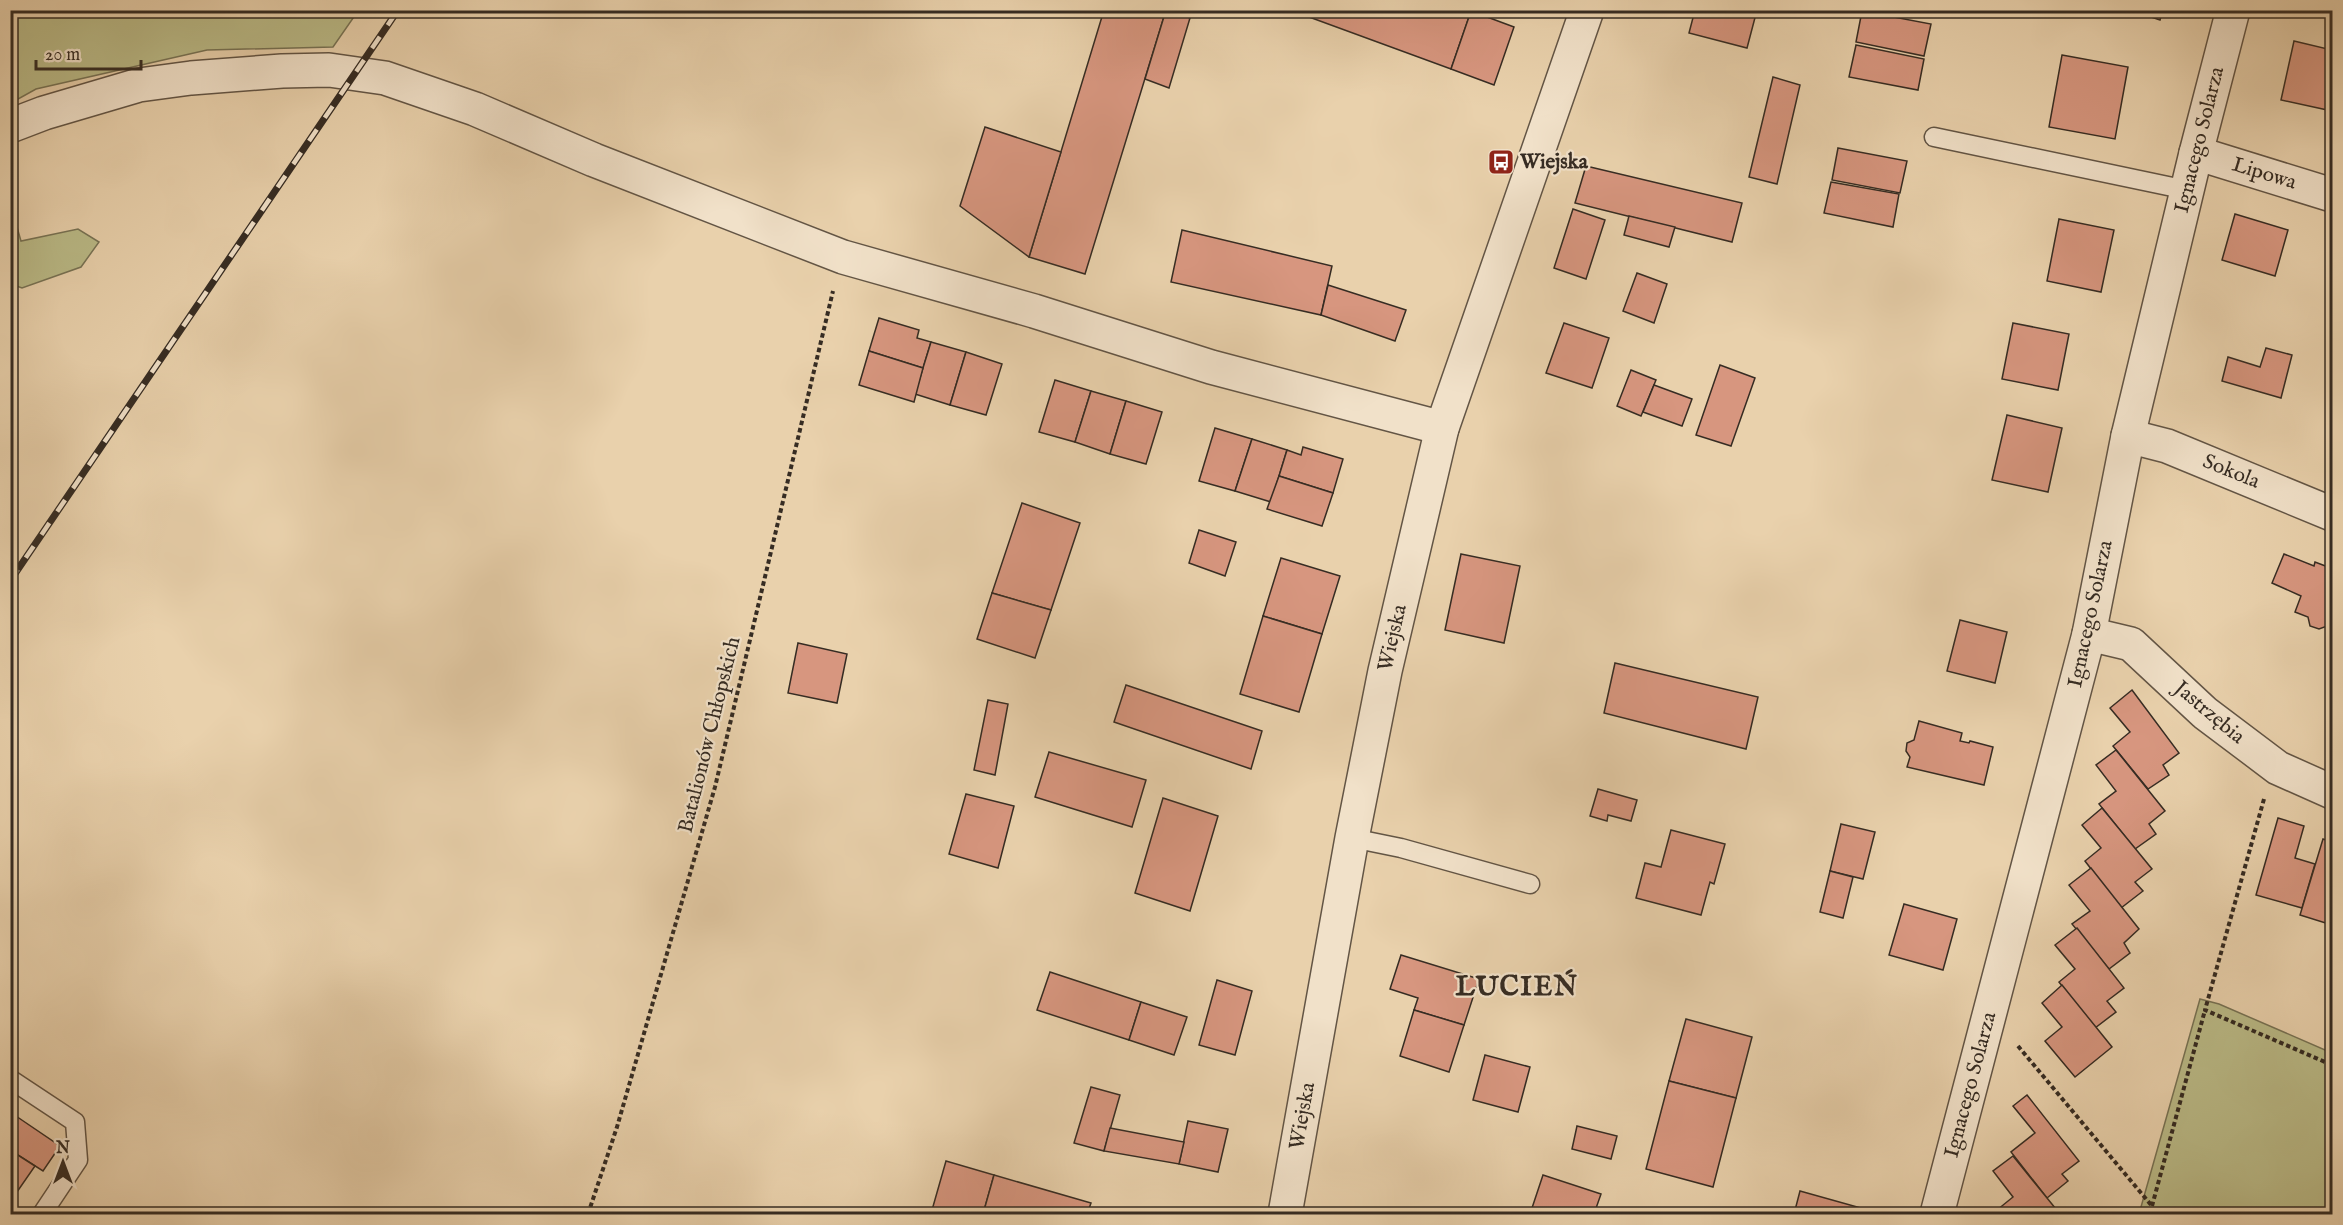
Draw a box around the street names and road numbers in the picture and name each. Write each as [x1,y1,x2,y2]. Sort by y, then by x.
street label: Ignacego Solarza [2169,63,2231,216]
street label: Lipowa [2229,151,2300,197]
street label: Sokola [2199,448,2264,496]
street label: Ignacego Solarza [2062,537,2120,690]
street label: Wiejska [1372,601,1414,674]
street label: Batalionów Chłopskich [673,634,747,836]
street label: Jastrzębia [2166,674,2251,751]
street label: Ignacego Solarza [1939,1008,2004,1161]
street label: Wiejska [1284,1079,1322,1152]

